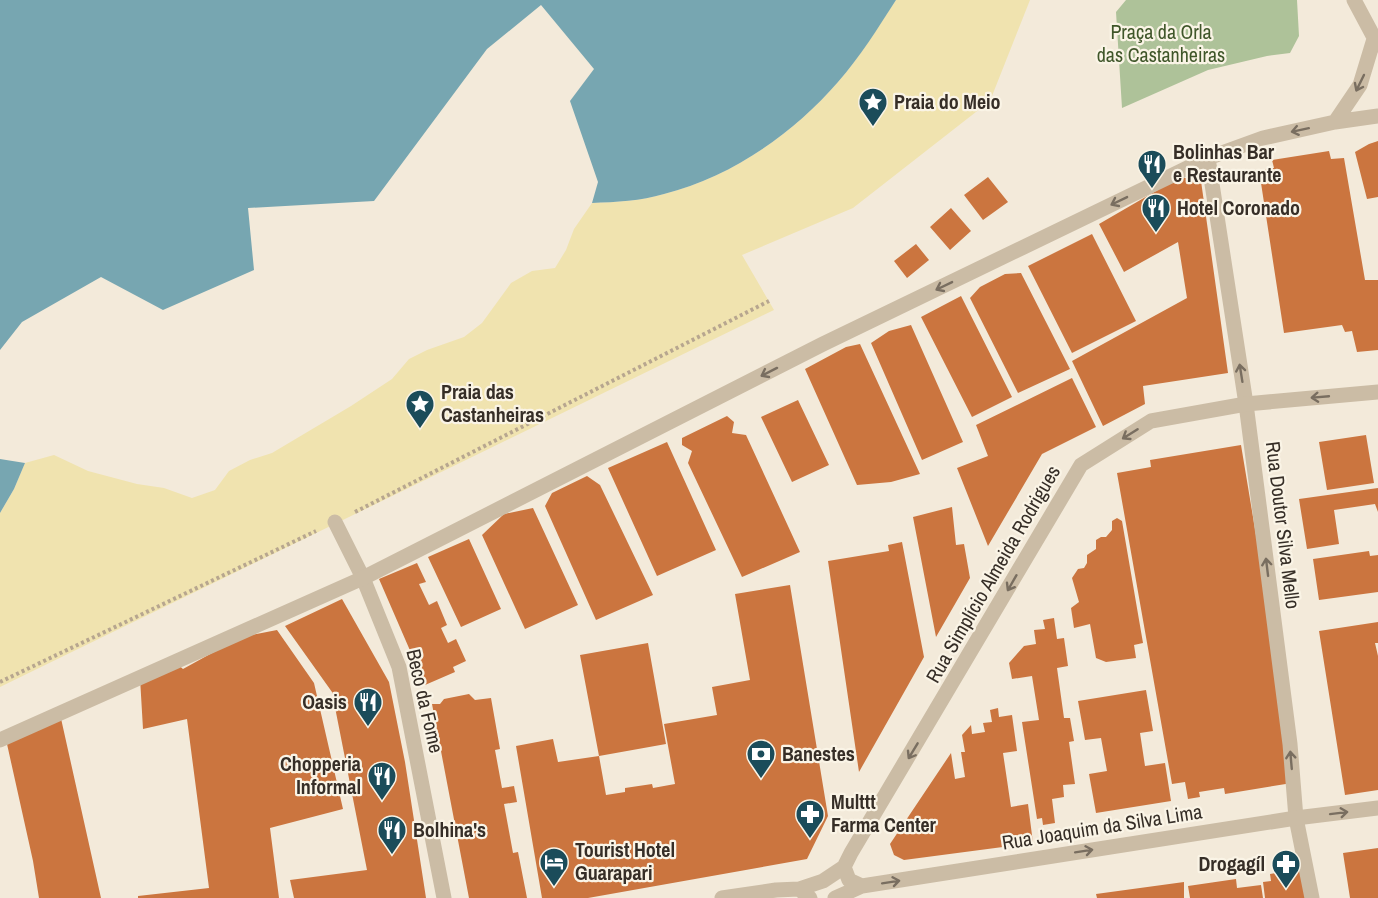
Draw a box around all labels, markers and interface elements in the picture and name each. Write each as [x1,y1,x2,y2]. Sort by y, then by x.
park label: Praça da Orla das Castanheiras [1097,18,1225,68]
one-way arrow [1353,74,1365,92]
place icon: Praia do Meio [857,86,889,128]
place label: Praia do Meio [894,88,1001,115]
one-way arrow [1291,125,1310,136]
place label: Bolinhas Bar e Restaurante [1173,138,1281,188]
restaurant icon: Bolinhas Bar e Restaurante [1136,148,1168,190]
restaurant icon: Hotel Coronado [1140,192,1172,234]
place label: Hotel Coronado [1177,194,1300,221]
one-way arrow [1110,195,1128,207]
one-way arrow [935,281,953,292]
one-way arrow [1236,364,1247,384]
one-way arrow [760,367,778,378]
place label: Praia das Castanheiras [441,378,544,428]
place icon: Praia das Castanheiras [404,388,436,430]
one-way arrow [1310,392,1330,403]
one-way arrow [1122,428,1139,440]
street label: Rua Doutor Silva Mello [1260,440,1307,610]
street label: Rua Simplício Almeida Rodrigues [919,460,1066,687]
one-way arrow [1261,557,1272,577]
one-way arrow [1005,574,1017,591]
street label: Beco da Fome [400,646,451,756]
restaurant icon: Oasis [352,686,384,728]
place label: Oasis [302,688,347,715]
bank icon: Banestes [745,738,777,780]
place label: Banestes [782,740,855,767]
one-way arrow [906,742,918,759]
place label: Chopperia Informal [280,750,361,800]
one-way arrow [1285,751,1296,770]
restaurant icon: Chopperia Informal [366,760,398,802]
place label: Multtt Farma Center [831,788,937,838]
street label: Rua Joaquim da Silva Lima [1000,797,1204,856]
pharmacy icon: Multtt Farma Center [794,798,826,840]
one-way arrow [1329,807,1349,818]
restaurant icon: Bolhina's [376,814,408,856]
place label: Bolhina's [413,816,486,843]
place label: Tourist Hotel Guarapari [575,836,675,886]
hotel icon: Tourist Hotel Guarapari [538,846,570,888]
one-way arrow [1074,846,1093,857]
pharmacy icon: Drogagíl [1270,848,1302,890]
place label: Drogagíl [1198,850,1265,877]
one-way arrow [881,876,901,887]

